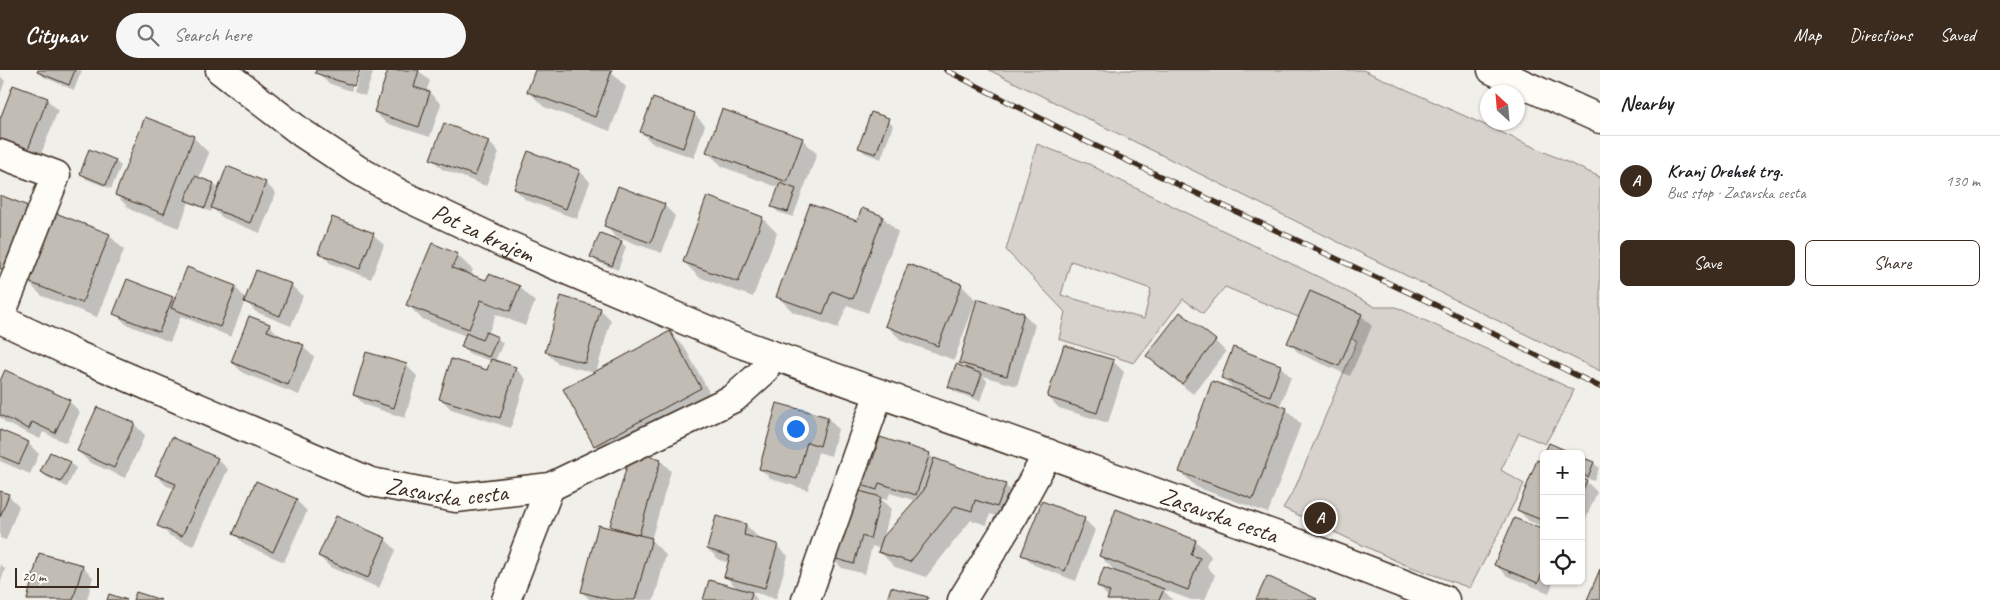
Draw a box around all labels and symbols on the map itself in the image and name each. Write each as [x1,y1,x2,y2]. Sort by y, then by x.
north arrow [1480,85,1525,130]
street label: Pot za krajem [427,197,539,270]
your location [783,416,809,442]
street label: Zasavska cesta [383,470,510,514]
street label: Zasavska cesta [1156,480,1283,550]
pin: A [1304,499,1336,537]
scale bar [15,565,99,588]

